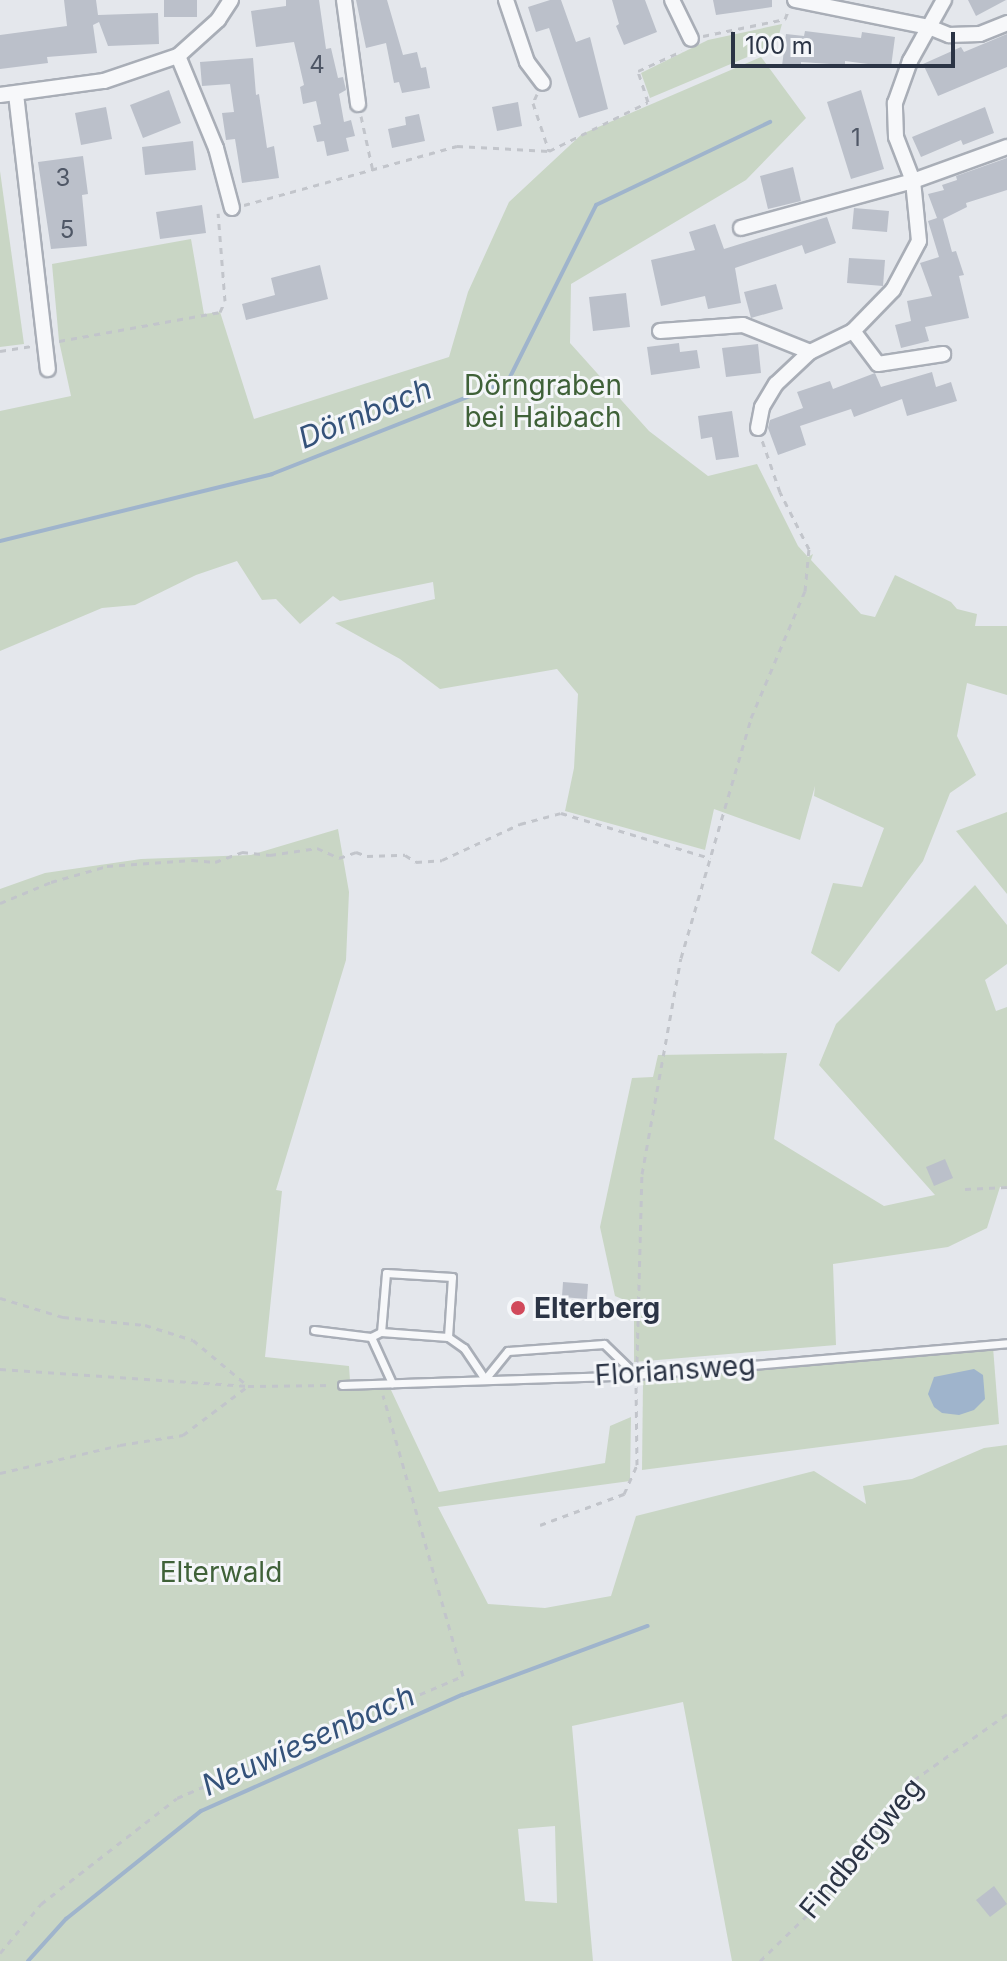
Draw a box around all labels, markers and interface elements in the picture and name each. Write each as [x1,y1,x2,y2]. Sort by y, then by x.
scale bar [735,16,959,66]
text: 100 m [745,31,813,60]
house number: 4 [309,51,325,79]
house number: 1 [851,124,861,152]
house number: 3 [56,164,70,192]
house number: 5 [60,216,74,244]
park label: Dörngraben bei Haibach [464,368,622,434]
water label: Dörnbach [293,370,437,456]
place label: Elterberg [534,1291,660,1325]
marker: Elterberg [509,1299,527,1317]
street label: Floriansweg [594,1348,756,1392]
park label: Elterwald [160,1555,282,1589]
water label: Neuwiesenbach [196,1677,420,1803]
street label: Findbergweg [792,1771,930,1925]

